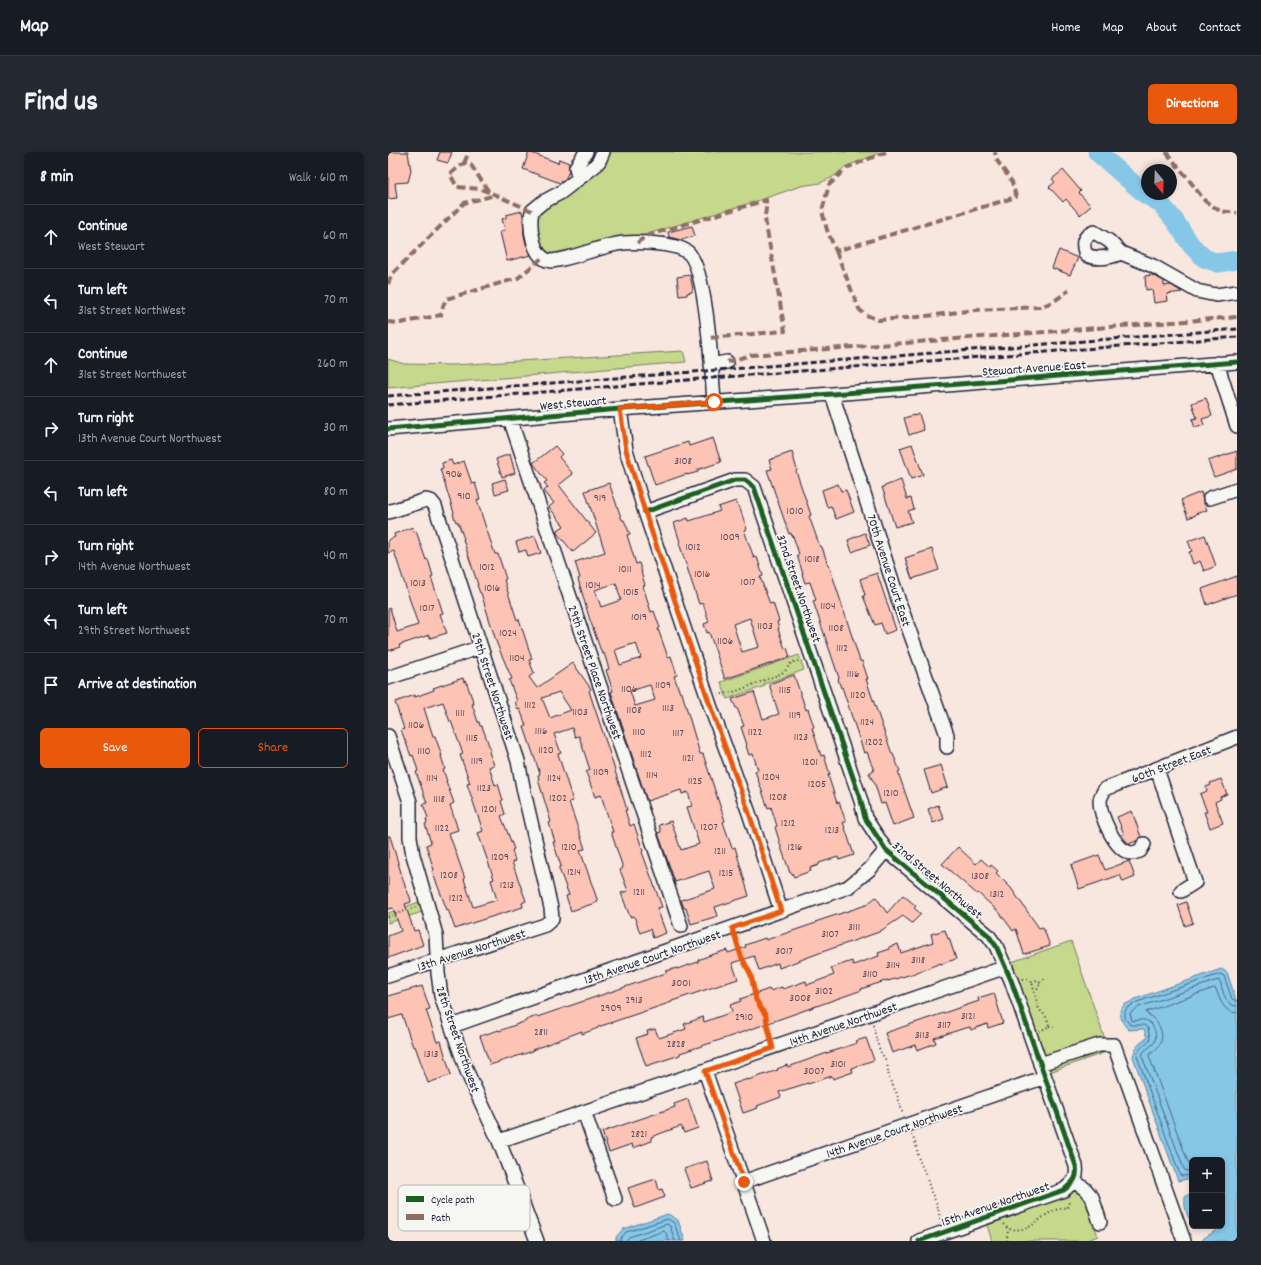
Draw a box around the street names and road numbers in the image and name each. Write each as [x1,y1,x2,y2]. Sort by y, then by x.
street label: Stewart Avenue East [982,356,1087,383]
street label: West Stewart [539,392,607,417]
street label: 70th Avenue Court East [861,512,915,630]
street label: 32nd Street Northwest [770,532,825,646]
street label: 29th Street Place Northwest [562,603,626,743]
street label: 29th Street Northwest [465,631,518,743]
street label: 60th Street East [1129,741,1215,789]
street label: 32nd Street Northwest [887,837,986,925]
street label: 13th Avenue Northwest [415,925,529,978]
street label: 13th Avenue Court Northwest [582,926,724,991]
street label: 28th Street Northwest [430,984,484,1096]
street label: 14th Avenue Northwest [787,998,900,1053]
street label: 14th Avenue Court Northwest [824,1100,966,1165]
street label: 15th Avenue Northwest [939,1178,1053,1233]

